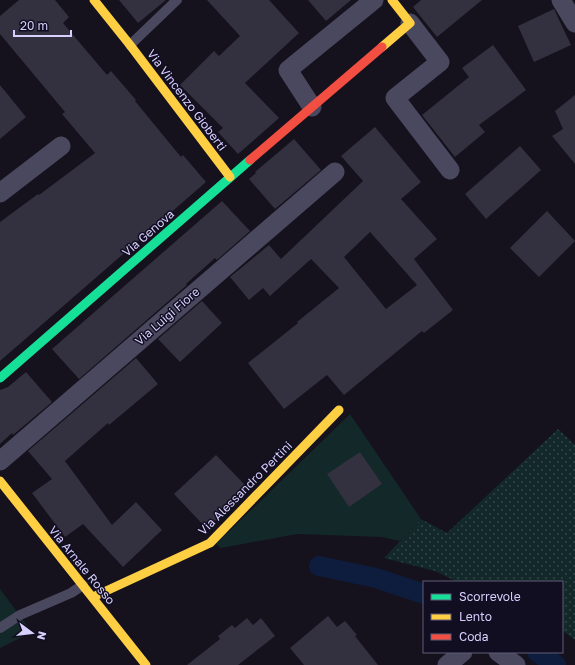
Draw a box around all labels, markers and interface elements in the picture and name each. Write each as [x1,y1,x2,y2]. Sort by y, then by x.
scale bar [14,12,71,38]
text: 20 m [20,18,48,33]
street label: Via Vincenzo Gioberti [144,46,230,154]
street label: Via Genova [119,206,177,260]
street label: Via Luigi Fiore [132,284,202,348]
street label: Via Alessandro Pertini [195,438,295,538]
street label: Via Arnale Rosso [46,523,118,607]
legend [423,581,563,653]
text: Scorrevole [459,589,521,604]
text: Lento [459,609,492,624]
north arrow [12,613,52,653]
text: Coda [459,629,489,644]
text: N [35,630,50,641]

